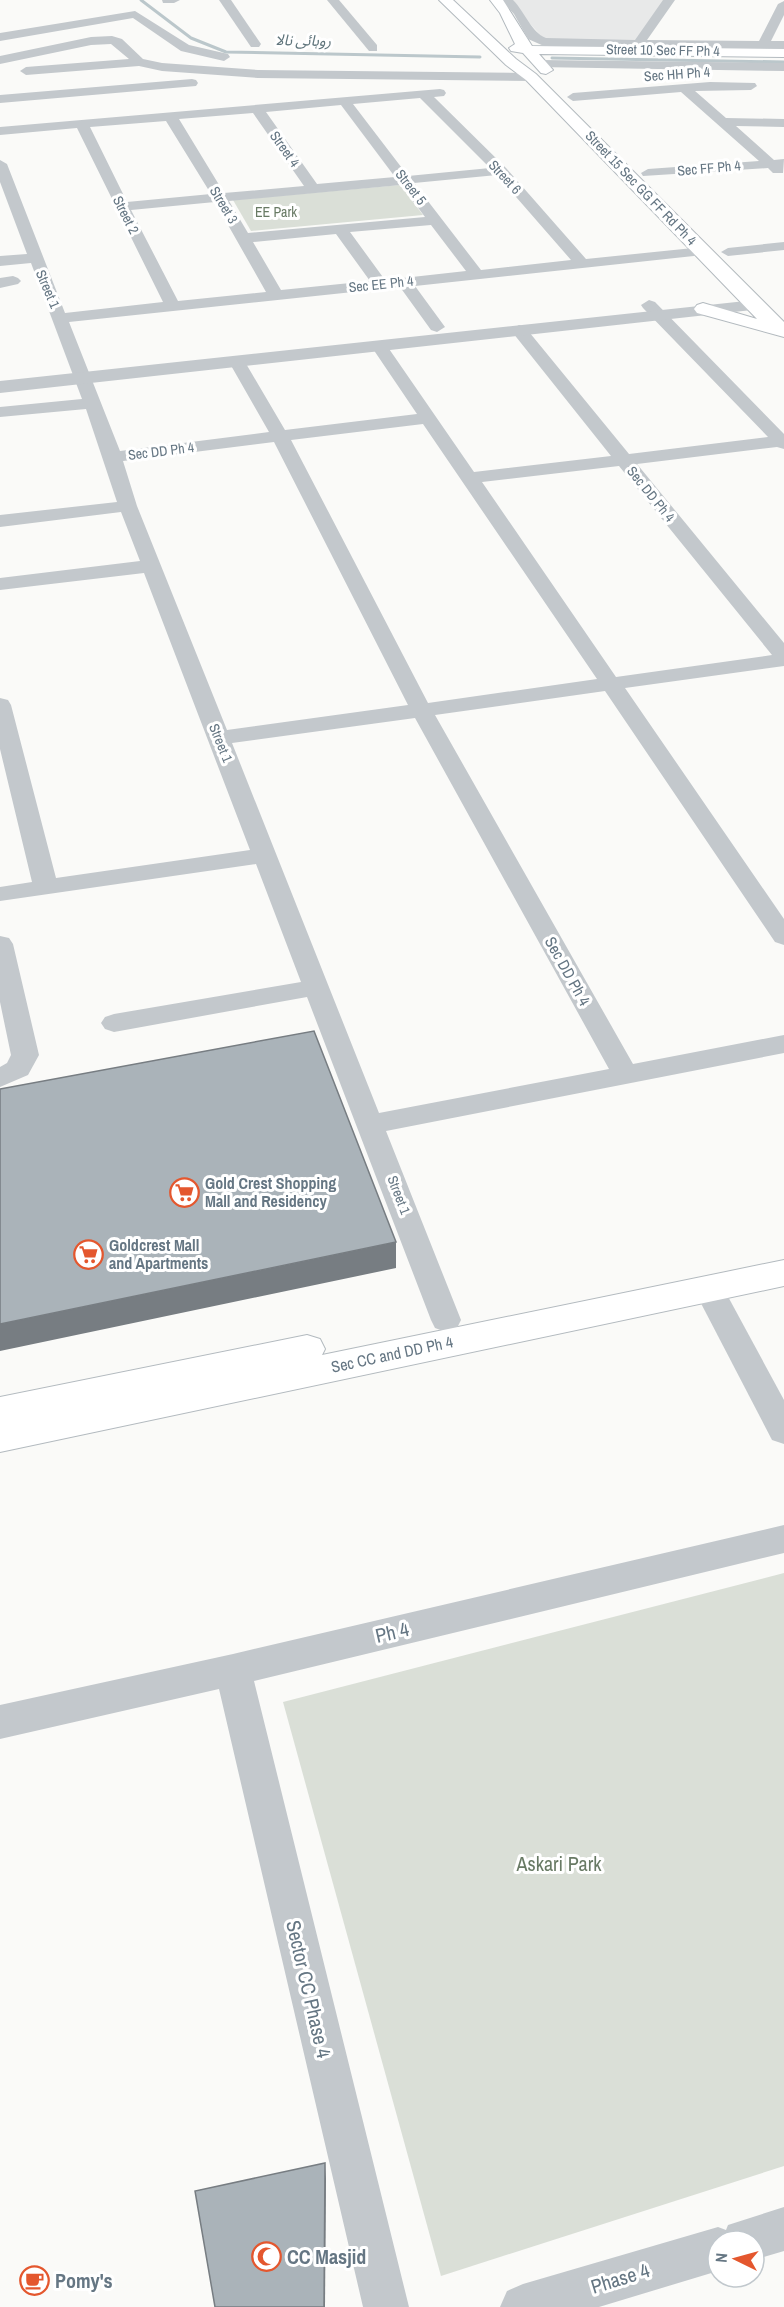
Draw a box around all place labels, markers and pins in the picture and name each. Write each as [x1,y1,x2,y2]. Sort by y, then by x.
place label: Gold Crest Shopping Mall and Residency [205,1172,336,1212]
supermarket icon: Gold Crest Shopping Mall and Residency [168,1176,200,1208]
place label: Goldcrest Mall and Apartments [109,1234,208,1274]
supermarket icon: Goldcrest Mall and Apartments [72,1238,104,1270]
mosque icon: CC Masjid [250,2240,282,2272]
place label: CC Masjid [287,2243,366,2270]
cafe icon: Pomy's [18,2264,50,2296]
place label: Pomy's [55,2267,113,2294]

